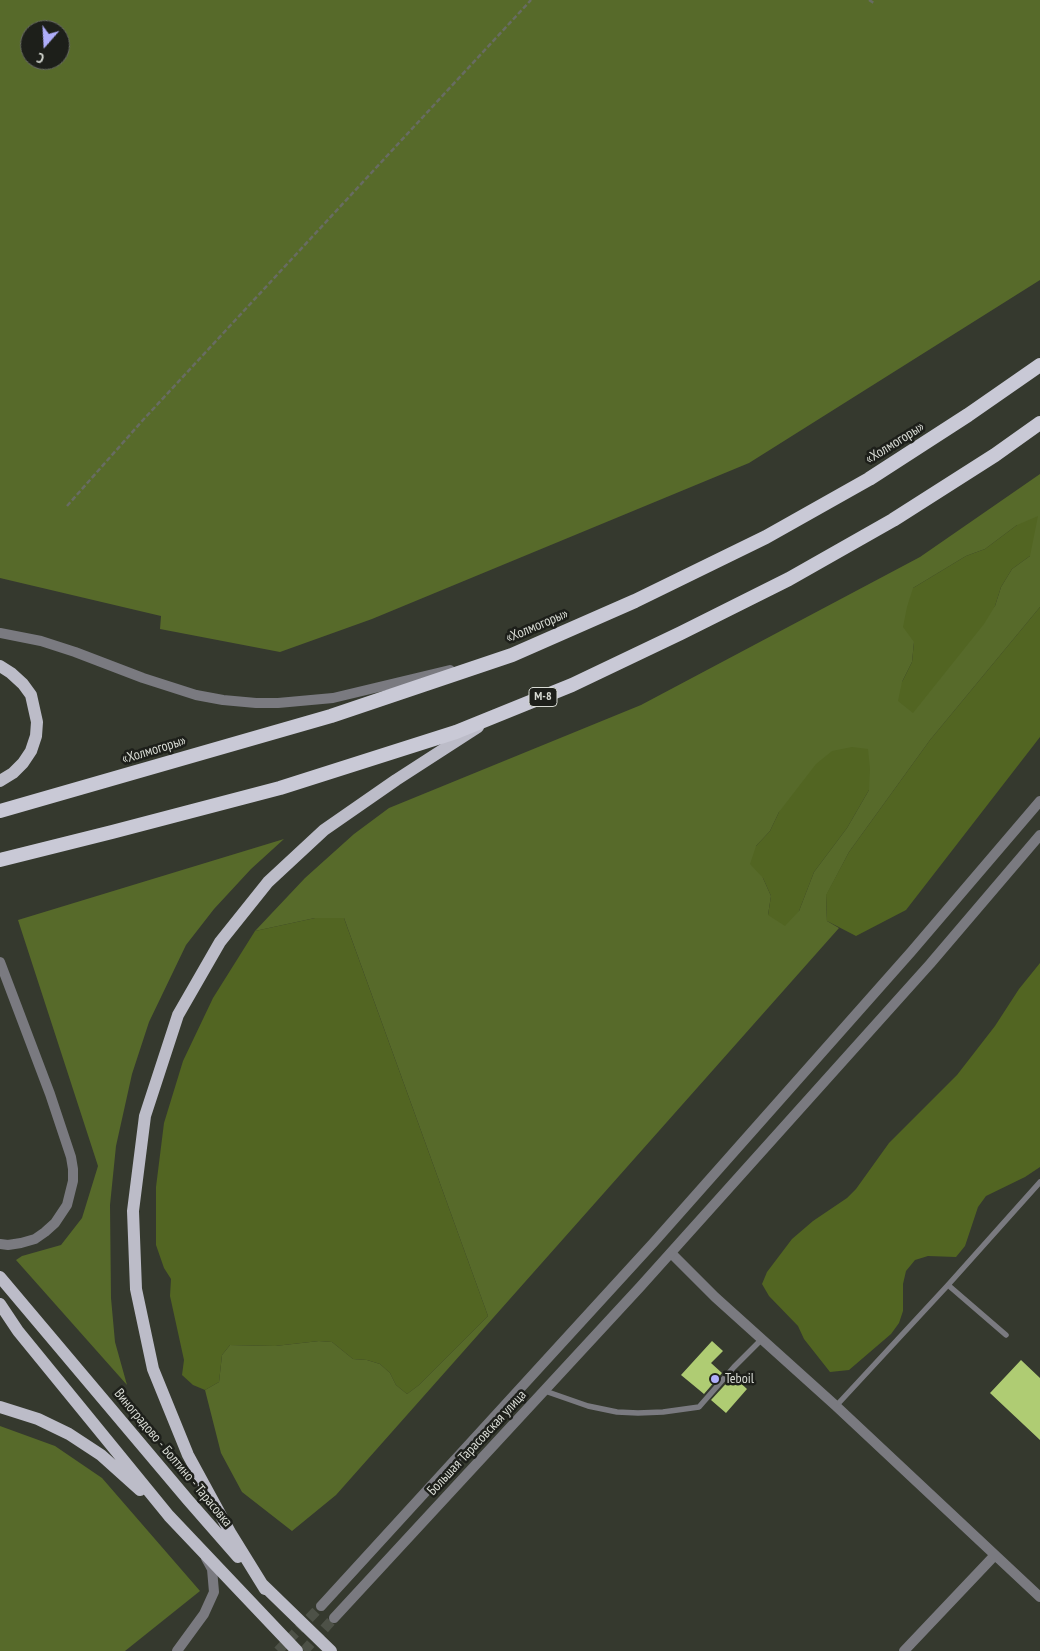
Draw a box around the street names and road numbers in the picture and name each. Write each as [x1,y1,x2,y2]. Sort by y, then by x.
street label: «Холмогоры» [863,418,927,468]
street label: «Холмогоры» [503,605,571,647]
road number: М-8 [529,688,557,706]
street label: «Холмогоры» [120,732,188,768]
street label: Виноградово - Болтино - Тарасовка [110,1386,236,1530]
street label: Большая Тарасовская улица [424,1387,530,1499]

